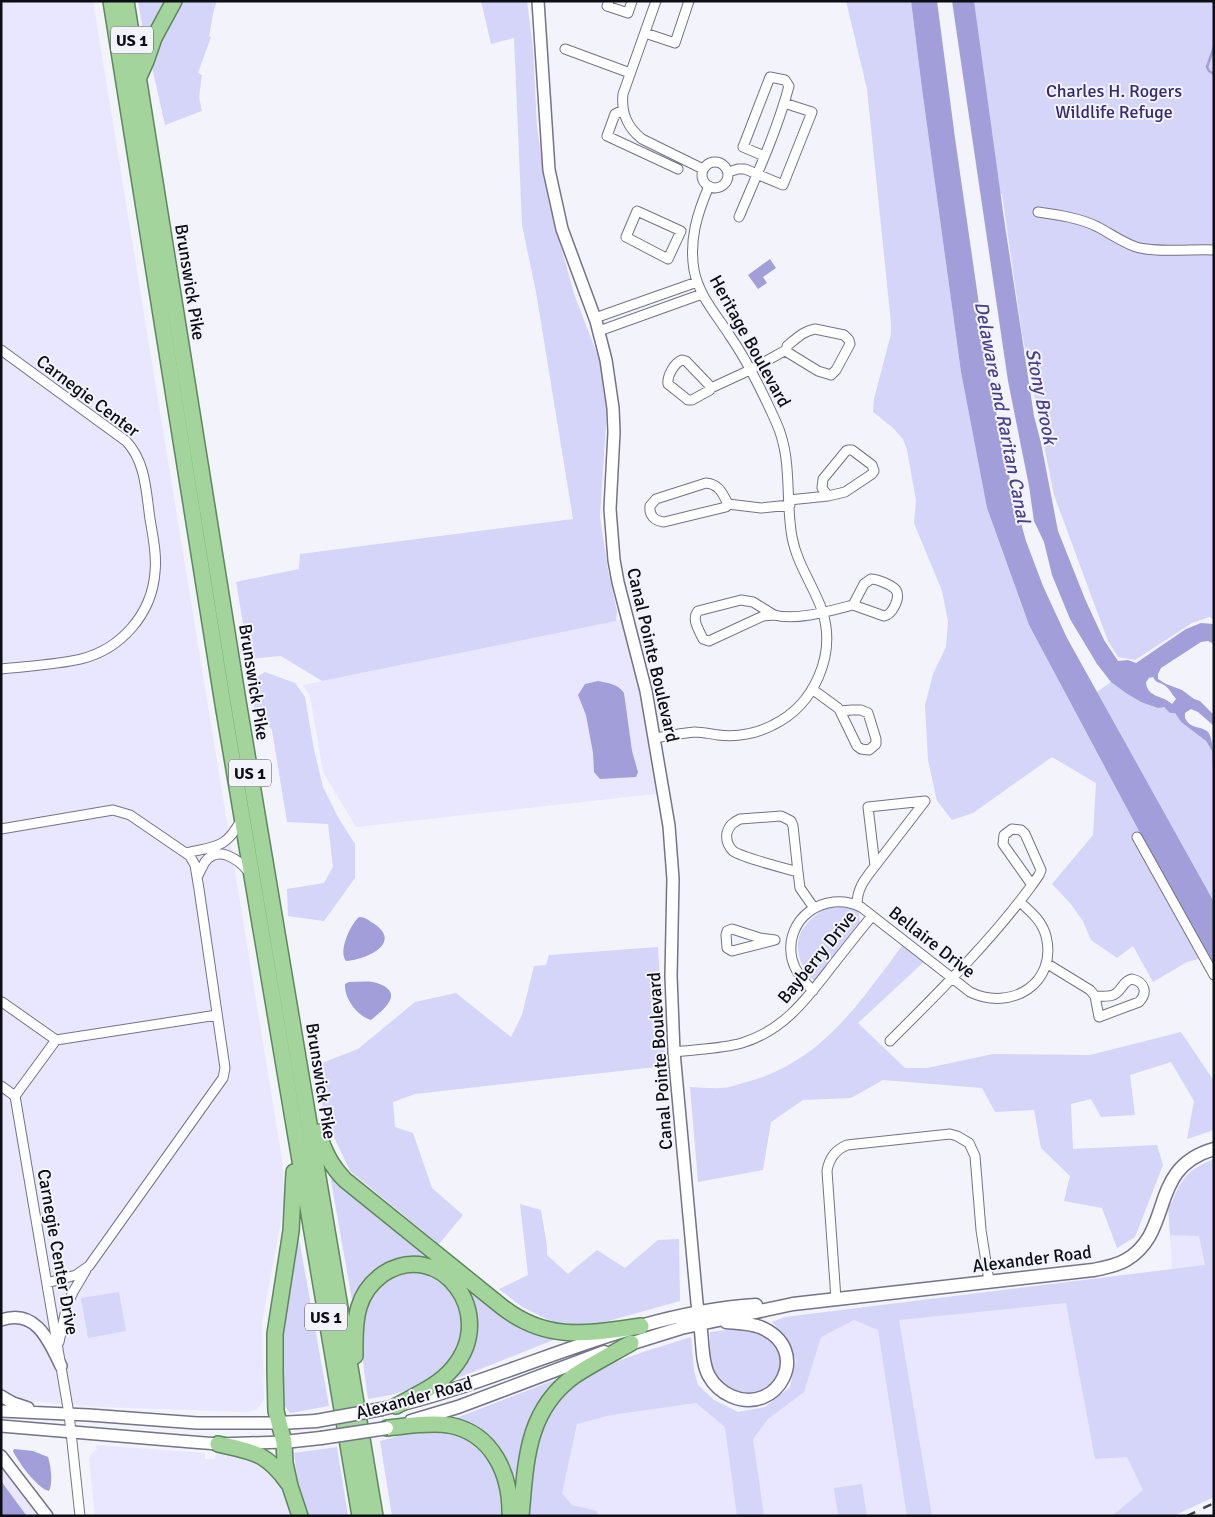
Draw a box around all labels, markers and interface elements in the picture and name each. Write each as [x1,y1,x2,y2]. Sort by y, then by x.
road number: US 1 [111,26,153,54]
park label: Charles H. Rogers Wildlife Refuge [1046,80,1182,123]
street label: Brunswick Pike [170,222,210,342]
street label: Heritage Boulevard [705,271,795,411]
water label: Delaware and Raritan Canal [969,299,1036,526]
water label: Stony Brook [1020,346,1062,448]
street label: Carnegie Center [32,350,144,442]
street label: Canal Pointe Boulevard [622,566,684,744]
street label: Brunswick Pike [234,622,274,742]
road number: US 1 [229,760,271,786]
street label: Bellaire Drive [884,901,980,983]
street label: Bayberry Drive [773,906,861,1008]
street label: Canal Pointe Boulevard [643,971,677,1151]
street label: Brunswick Pike [301,1021,341,1141]
street label: Carnegie Center Drive [33,1167,83,1337]
street label: Alexander Road [971,1241,1093,1277]
road number: US 1 [305,1304,347,1330]
street label: Alexander Road [353,1372,475,1424]

